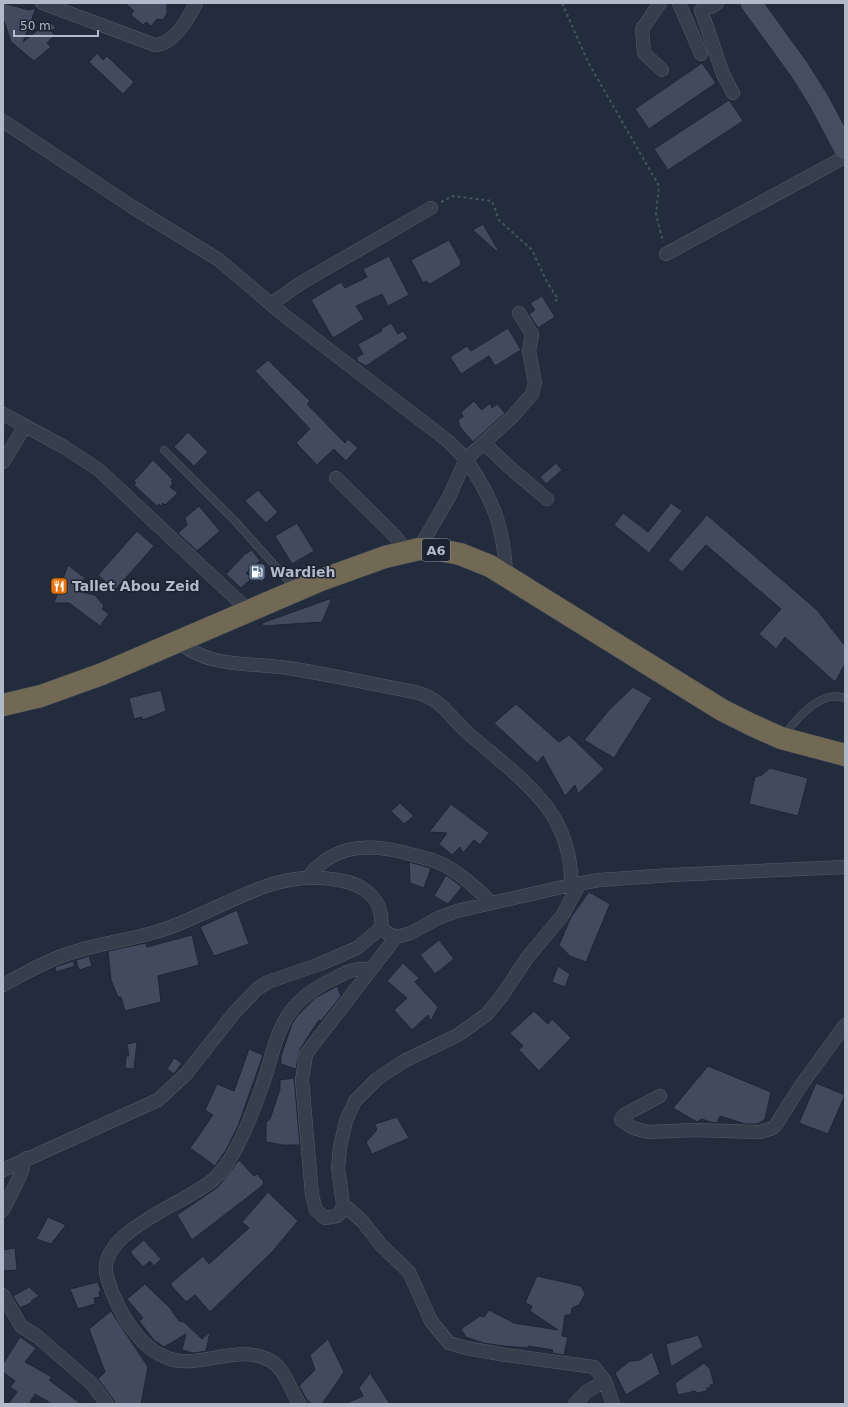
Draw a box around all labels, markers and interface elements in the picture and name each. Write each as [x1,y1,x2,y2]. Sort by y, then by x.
scale bar [14,12,98,38]
text: 50 m [20,19,51,33]
road number: A6 [422,539,450,561]
fuel station icon: Wardieh [247,562,267,582]
place label: Wardieh [270,564,336,580]
restaurant icon: Tallet Abou Zeid [49,576,69,596]
place label: Tallet Abou Zeid [72,578,200,594]

